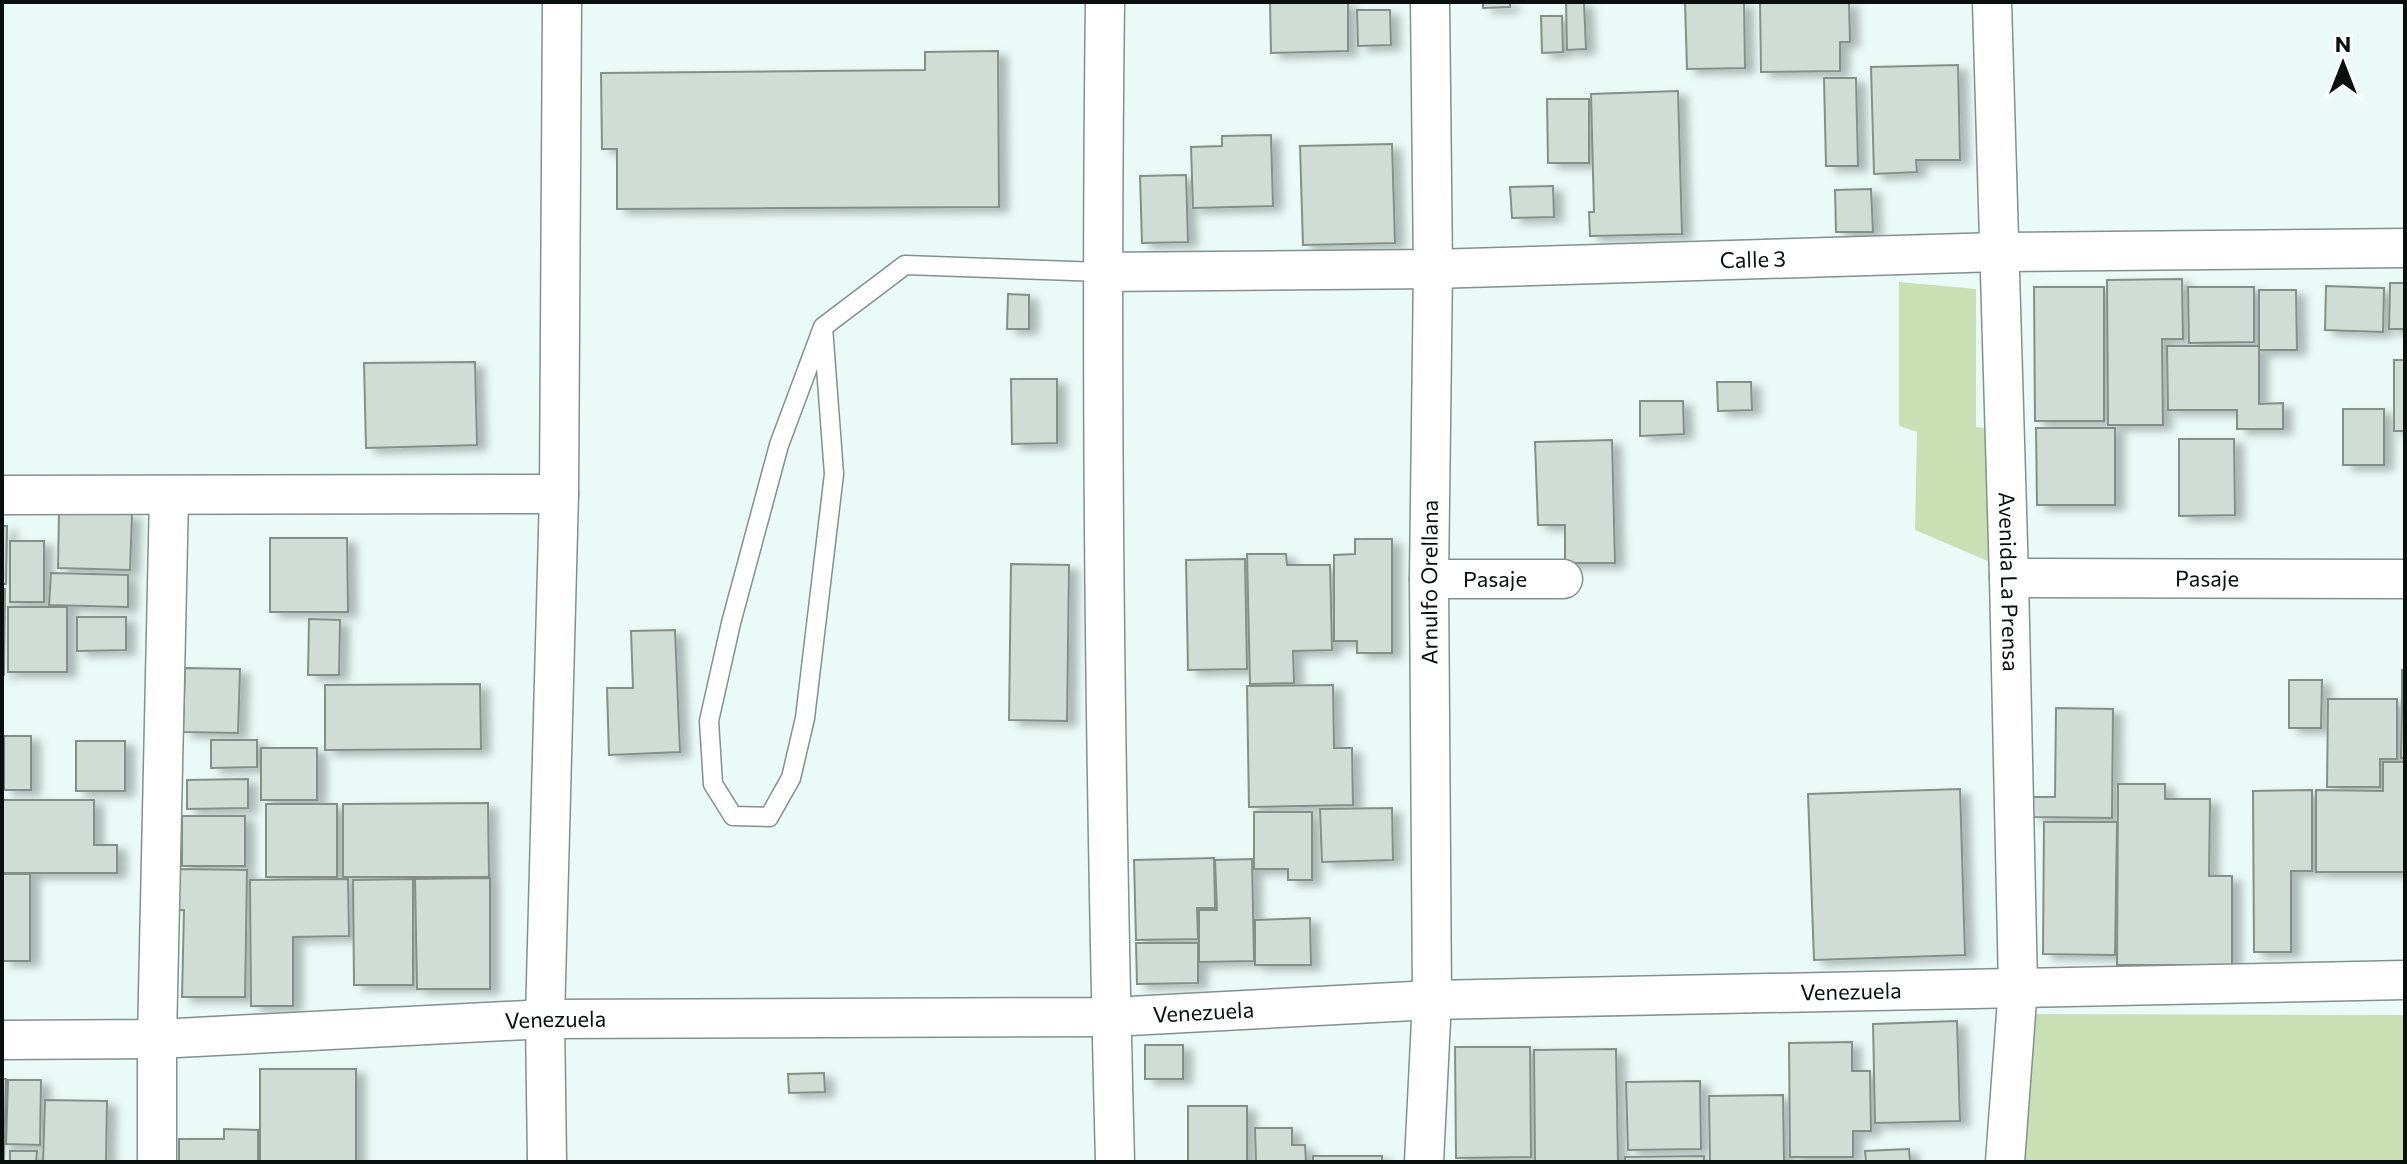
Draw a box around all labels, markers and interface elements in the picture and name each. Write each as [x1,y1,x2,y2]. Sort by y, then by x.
north arrow [2303,24,2383,104]
text: N [2335,30,2351,57]
street label: Calle 3 [1719,244,1786,273]
street label: Avenida La Prensa [1993,491,2025,672]
street label: Arnulfo Orellana [1415,500,1443,665]
street label: Pasaje [2175,564,2239,592]
street label: Pasaje [1463,565,1527,592]
street label: Venezuela [1800,976,1902,1005]
street label: Venezuela [1152,995,1255,1028]
street label: Venezuela [504,1005,606,1034]

